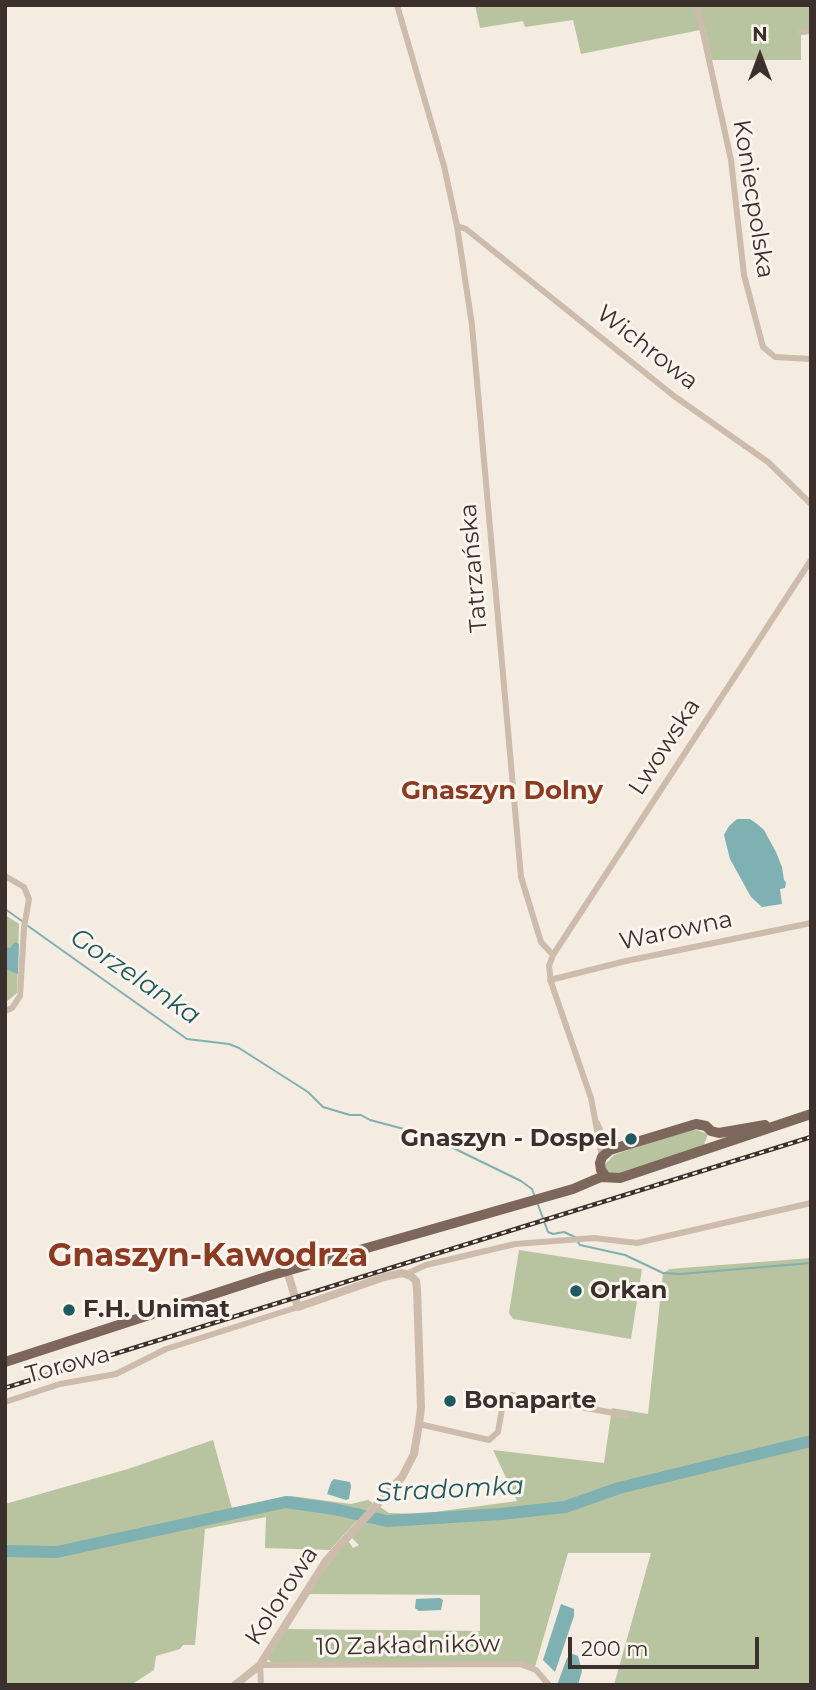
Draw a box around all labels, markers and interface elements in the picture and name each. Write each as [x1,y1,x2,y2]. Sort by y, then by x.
north arrow [725,21,795,91]
text: N [752,23,768,46]
street label: Koniecpolska [726,118,780,280]
street label: Wichrowa [590,299,704,397]
street label: Tatrzańska [454,502,494,634]
street label: Lwowska [623,693,707,801]
district label: Gnaszyn Dolny [401,775,603,807]
street label: Warowna [617,905,735,957]
water label: Gorzelanka [64,922,206,1032]
place label: Gnaszyn - Dospel [401,1125,617,1153]
marker: Gnaszyn - Dospel [623,1131,639,1147]
district label: Gnaszyn-Kawodrza [48,1238,368,1276]
place label: Orkan [590,1277,667,1305]
marker: Orkan [568,1283,584,1299]
place label: F.H. Unimat [83,1296,230,1324]
marker: F.H. Unimat [61,1302,77,1318]
street label: Torowa [23,1340,113,1390]
place label: Bonaparte [464,1387,597,1415]
marker: Bonaparte [442,1393,458,1409]
water label: Stradomka [375,1471,525,1509]
street label: Kolorowa [239,1541,325,1651]
scale bar [571,1624,762,1668]
street label: 10 Zakładników [316,1630,500,1662]
text: 200 m [581,1636,648,1661]

